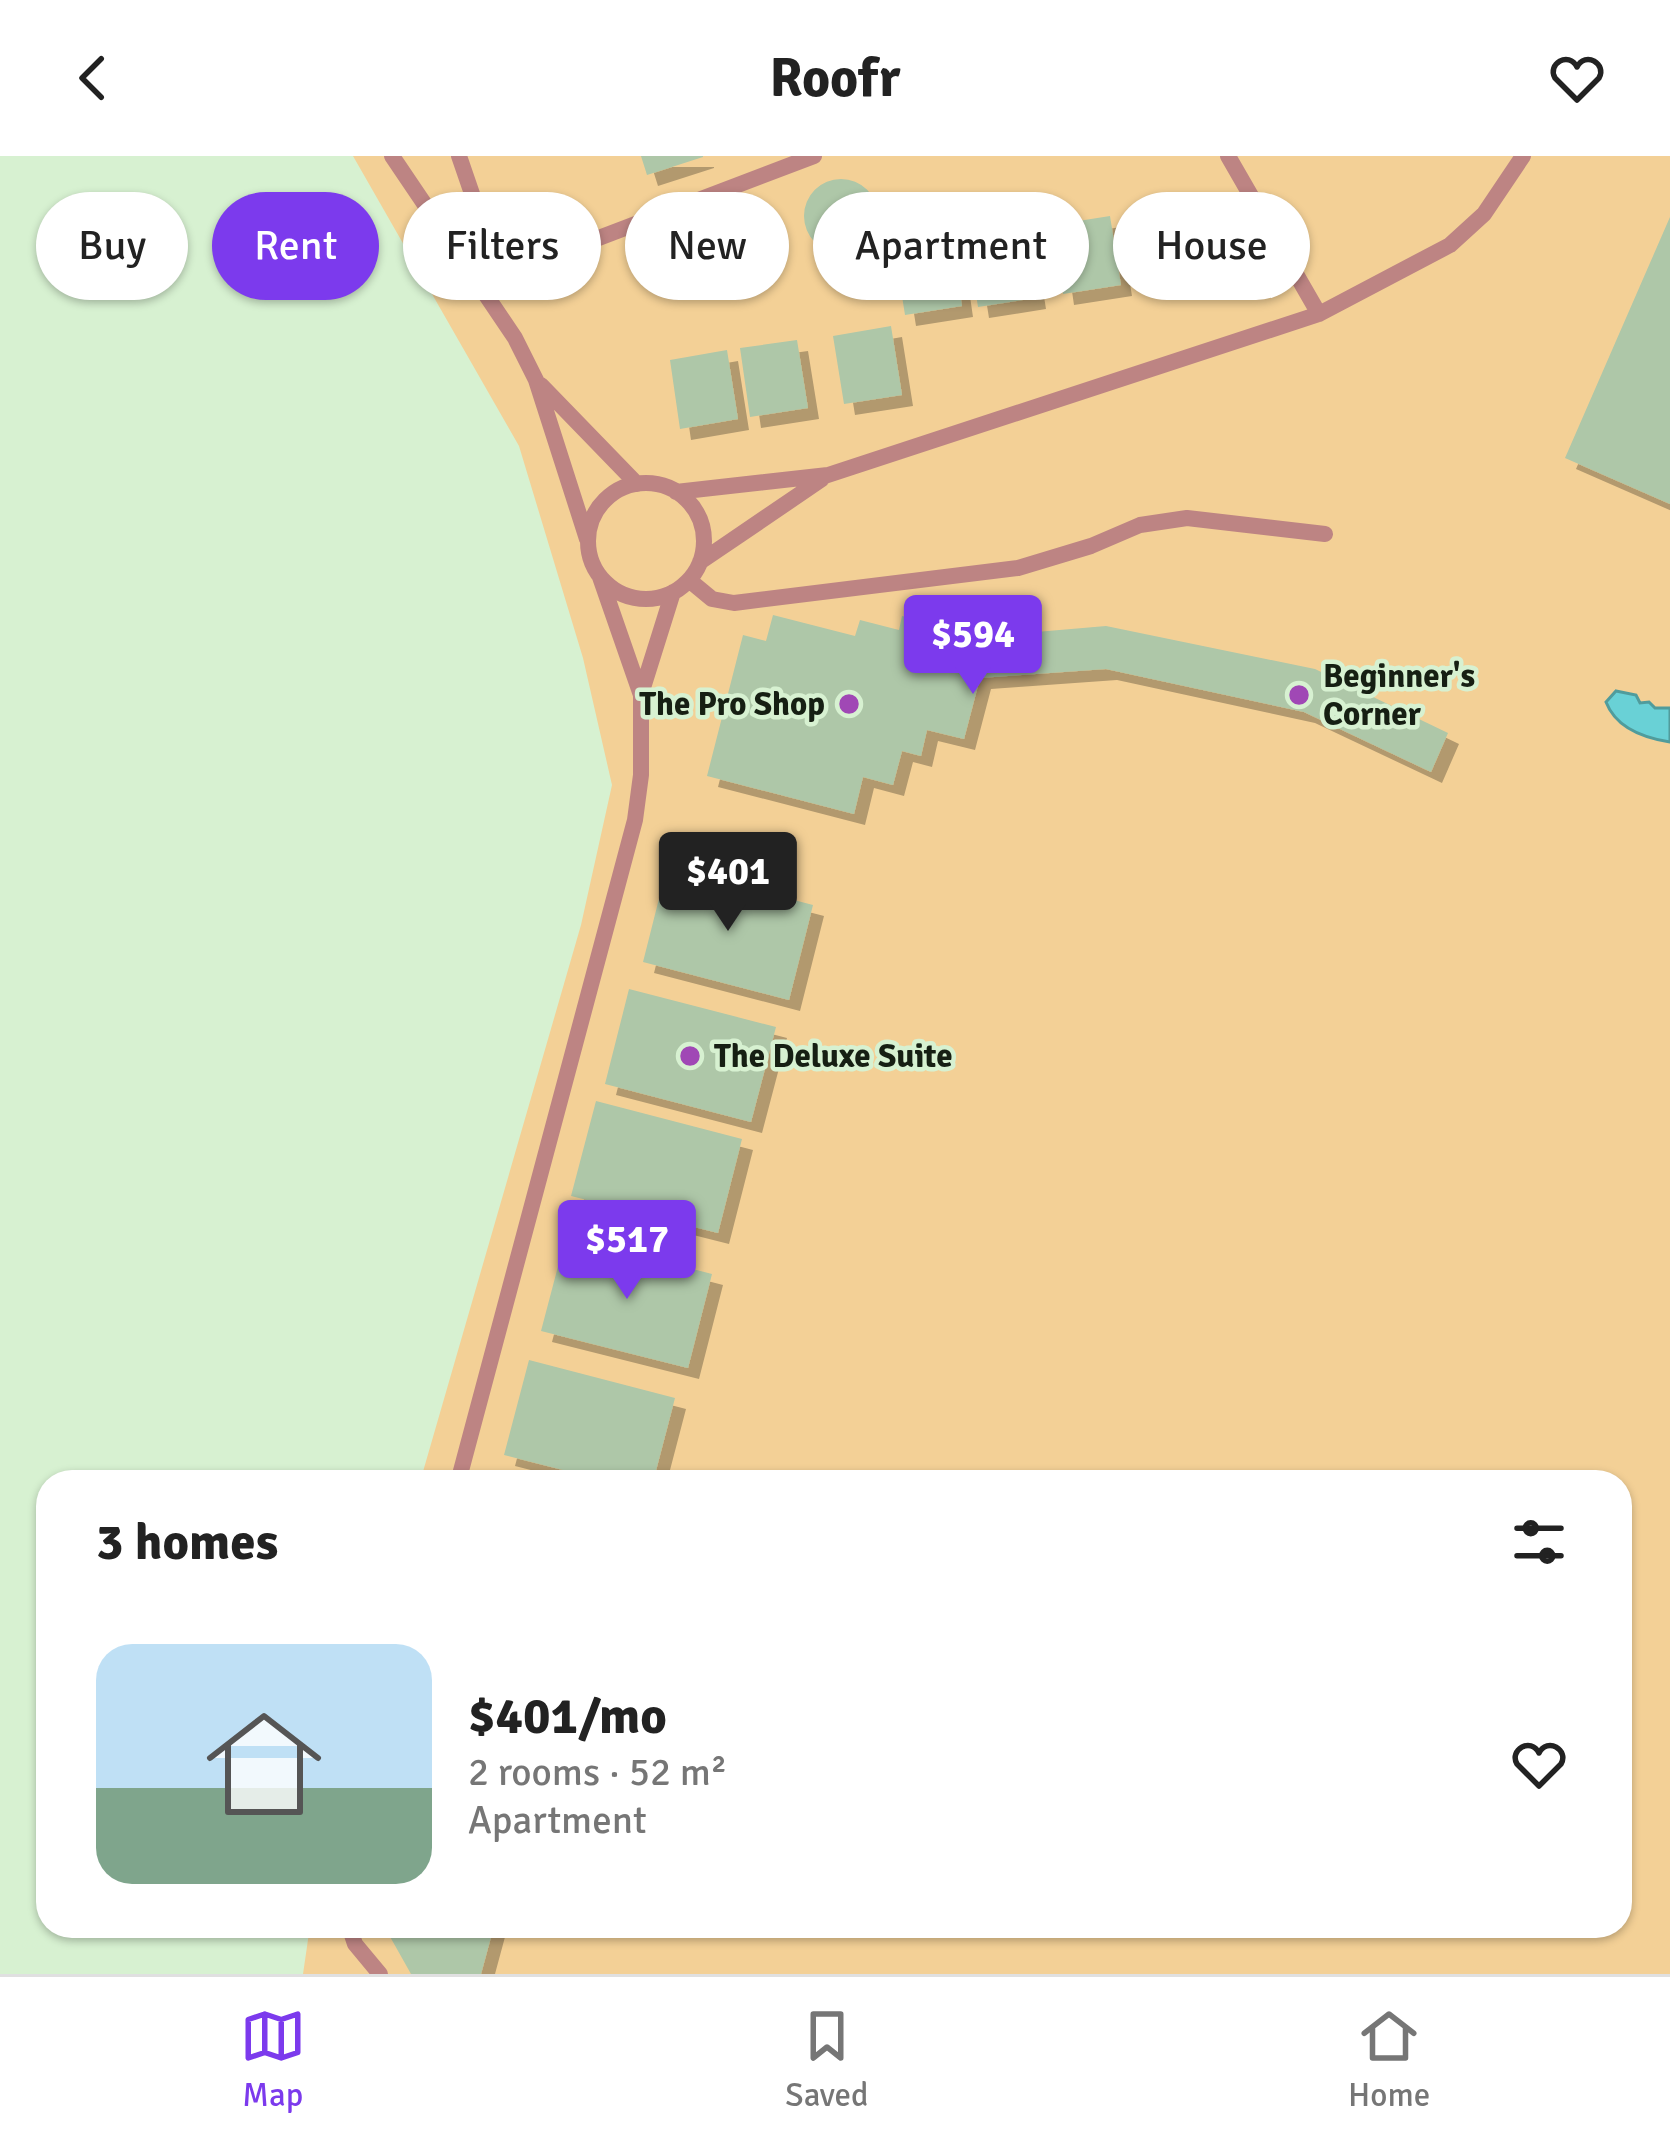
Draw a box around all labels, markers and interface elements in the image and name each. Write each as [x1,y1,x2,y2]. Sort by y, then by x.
icon: back [60,45,126,111]
text: Roofr [770,45,900,112]
icon: heart [1544,45,1610,111]
chip: Buy [36,192,188,300]
chip: Rent [212,192,379,300]
chip: Filters [403,192,601,300]
chip: New [625,192,789,300]
chip: Apartment [813,192,1089,300]
chip: House [1113,192,1310,300]
pin: $594 [902,595,1044,697]
text: $594 [931,610,1015,658]
place label: Beginner's Corner [1323,656,1475,735]
marker: Beginner's Corner [1286,682,1312,708]
place label: The Pro Shop [639,684,825,725]
marker: The Pro Shop [836,691,862,717]
pin: $401 [657,832,799,934]
text: $401 [686,847,770,895]
place label: The Deluxe Suite [714,1036,953,1077]
marker: The Deluxe Suite [677,1043,703,1069]
pin: $517 [556,1200,698,1302]
text: $517 [585,1215,669,1263]
icon: filters [1506,1509,1572,1575]
text: 3 homes [96,1511,278,1574]
text: $401/mo [468,1685,667,1748]
icon: home [192,1692,336,1836]
icon: heart [1506,1731,1572,1797]
text: 2 rooms · 52 m² [468,1748,727,1796]
text: Apartment [468,1796,647,1844]
tab: Map [240,2003,306,2116]
tab: Saved [785,2003,868,2116]
tab: Home [1348,2003,1430,2116]

